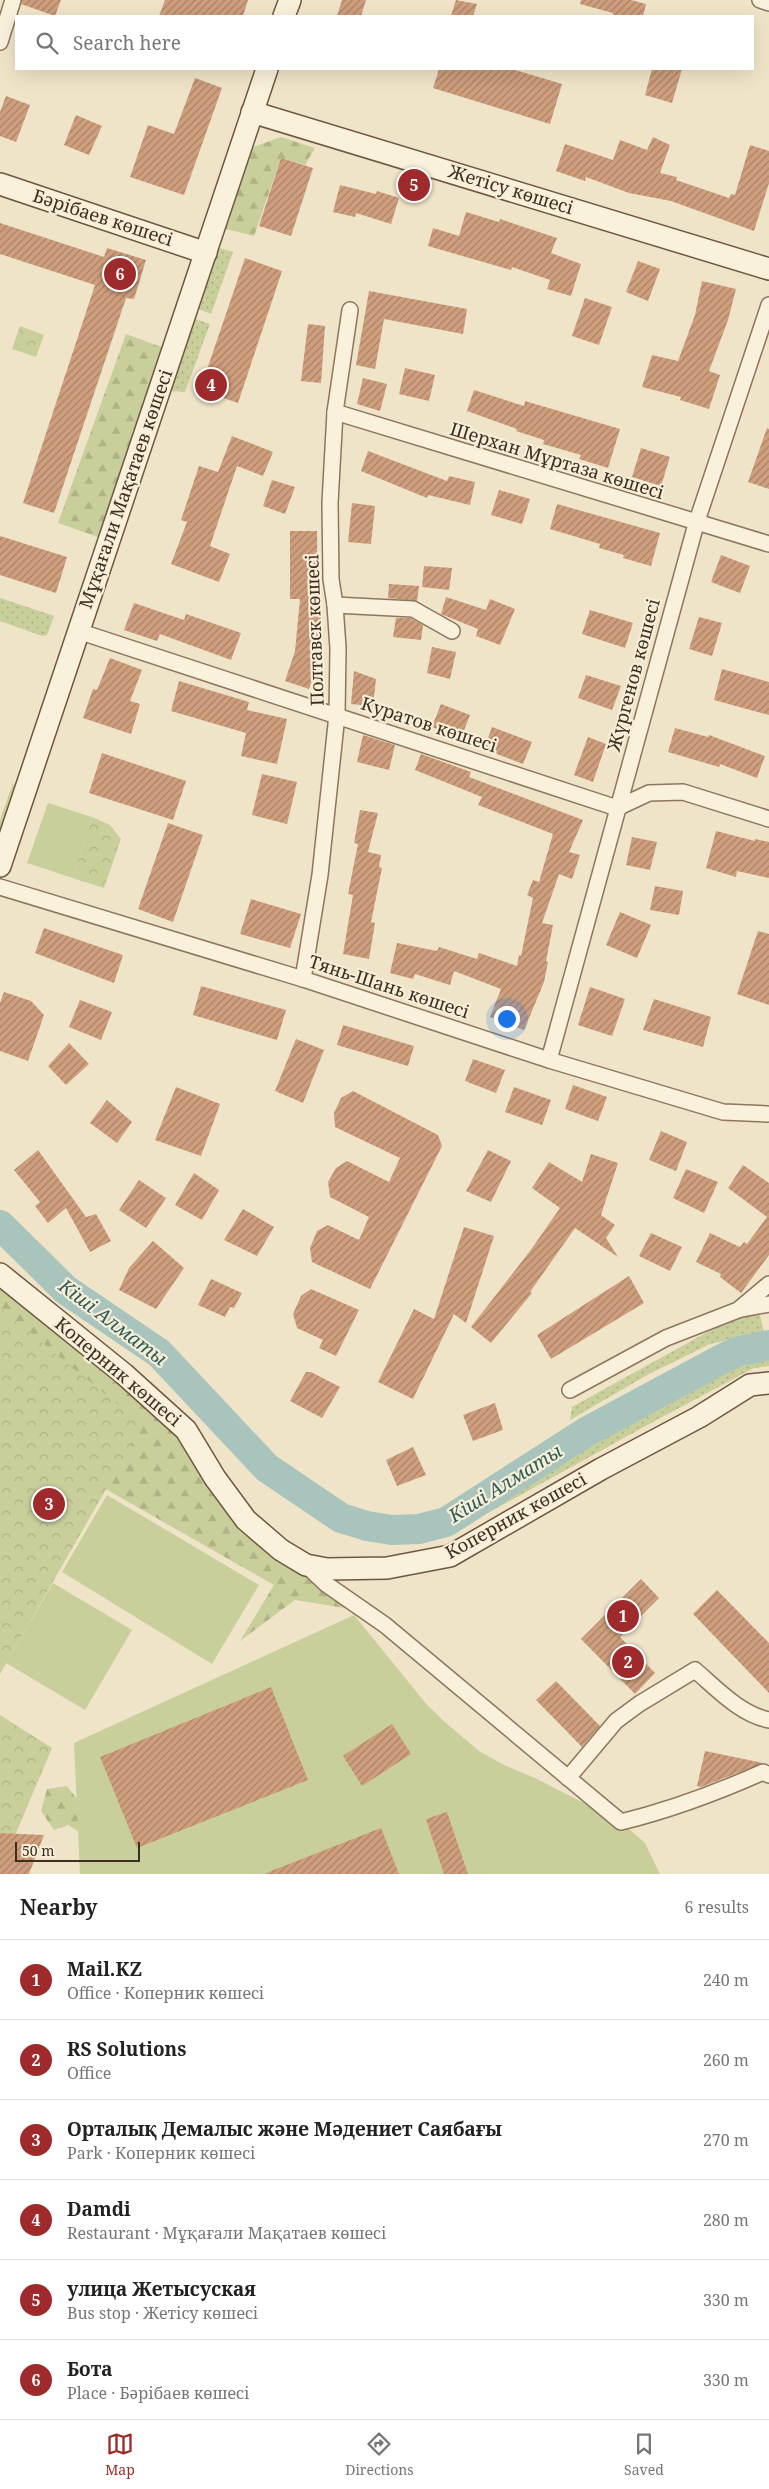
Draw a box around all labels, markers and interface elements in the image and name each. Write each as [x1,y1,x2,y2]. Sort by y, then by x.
search box [15,15,754,70]
icon: search [33,29,61,57]
text: Search here [73,30,181,56]
street label: Жетісу көшесі [445,158,577,219]
pin: 5 [398,166,430,204]
street label: Бәрібаев көшесі [30,183,177,251]
pin: 6 [104,255,136,293]
street label: Мұқағали Мақатаев көшесі [73,366,177,612]
pin: 4 [195,366,227,404]
street label: Шерхан Мұртаза көшесі [447,416,667,504]
street label: Полтавск көшесі [299,554,329,707]
street label: Жүргенов көшесі [601,596,665,755]
street label: Куратов көшесі [358,691,500,757]
street label: Тянь-Шань көшесі [306,949,473,1023]
your location [494,1006,520,1032]
water label: Кіші Алматы [53,1272,173,1372]
street label: Коперник көшесі [50,1311,187,1431]
water label: Кіші Алматы [442,1438,567,1529]
street label: Коперник көшесі [440,1466,591,1564]
pin: 3 [33,1485,65,1523]
pin: 1 [607,1597,639,1635]
pin: 2 [612,1643,644,1681]
scale bar [15,1839,140,1862]
text: 50 m [22,1841,55,1860]
text: Nearby [20,1893,98,1921]
text: 6 results [685,1896,749,1918]
text: Mail.KZ [67,1956,142,1982]
text: 1 [31,1969,41,1991]
text: 240 m [703,1969,749,1991]
text: Office · Коперник көшесі [67,1982,264,2004]
text: RS Solutions [67,2036,186,2062]
text: 2 [31,2049,41,2071]
text: 260 m [703,2049,749,2071]
text: Office [67,2062,111,2084]
text: Орталық Демалыс және Мәдениет Саябағы [67,2116,502,2142]
text: 3 [31,2129,41,2151]
text: 270 m [703,2129,749,2151]
text: Park · Коперник көшесі [67,2142,256,2164]
text: Damdi [67,2196,131,2222]
text: 4 [31,2209,41,2231]
text: 280 m [703,2209,749,2231]
text: Restaurant · Мұқағали Мақатаев көшесі [67,2222,386,2244]
text: улица Жетысуская [67,2276,256,2302]
text: 5 [31,2289,41,2311]
text: 330 m [703,2289,749,2311]
text: Bus stop · Жетісу көшесі [67,2302,258,2324]
text: Бота [67,2356,112,2382]
text: 6 [31,2369,41,2391]
text: 330 m [703,2369,749,2391]
text: Place · Бәрібаев көшесі [67,2382,249,2404]
tab: Map [105,2430,135,2479]
tab: Directions [345,2430,414,2479]
tab: Saved [624,2430,664,2479]

